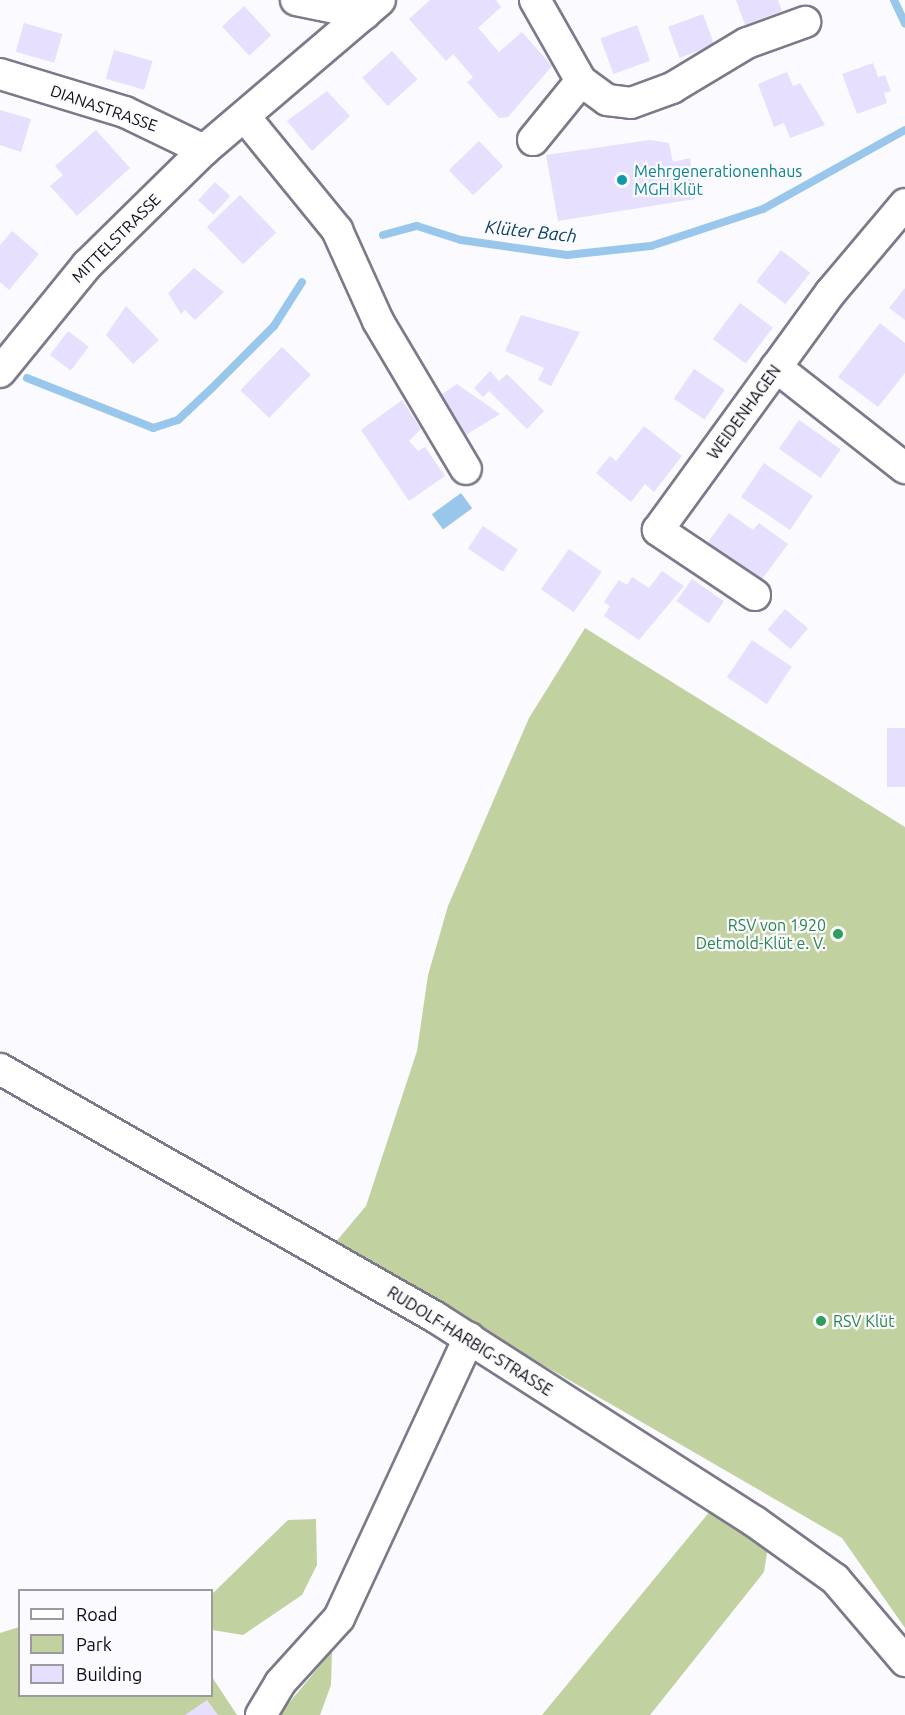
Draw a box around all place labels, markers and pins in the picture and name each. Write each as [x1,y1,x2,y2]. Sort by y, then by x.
place label: Mehrgenerationenhaus MGH Klüt [634,161,802,199]
marker: Mehrgenerationenhaus MGH Klüt [615,173,629,187]
place label: RSV von 1920 Detmold-Klüt e. V. [696,915,826,953]
marker: RSV von 1920 Detmold-Klüt e. V. [831,927,845,941]
place label: RSV Klüt [833,1311,895,1331]
marker: RSV Klüt [814,1314,828,1328]

